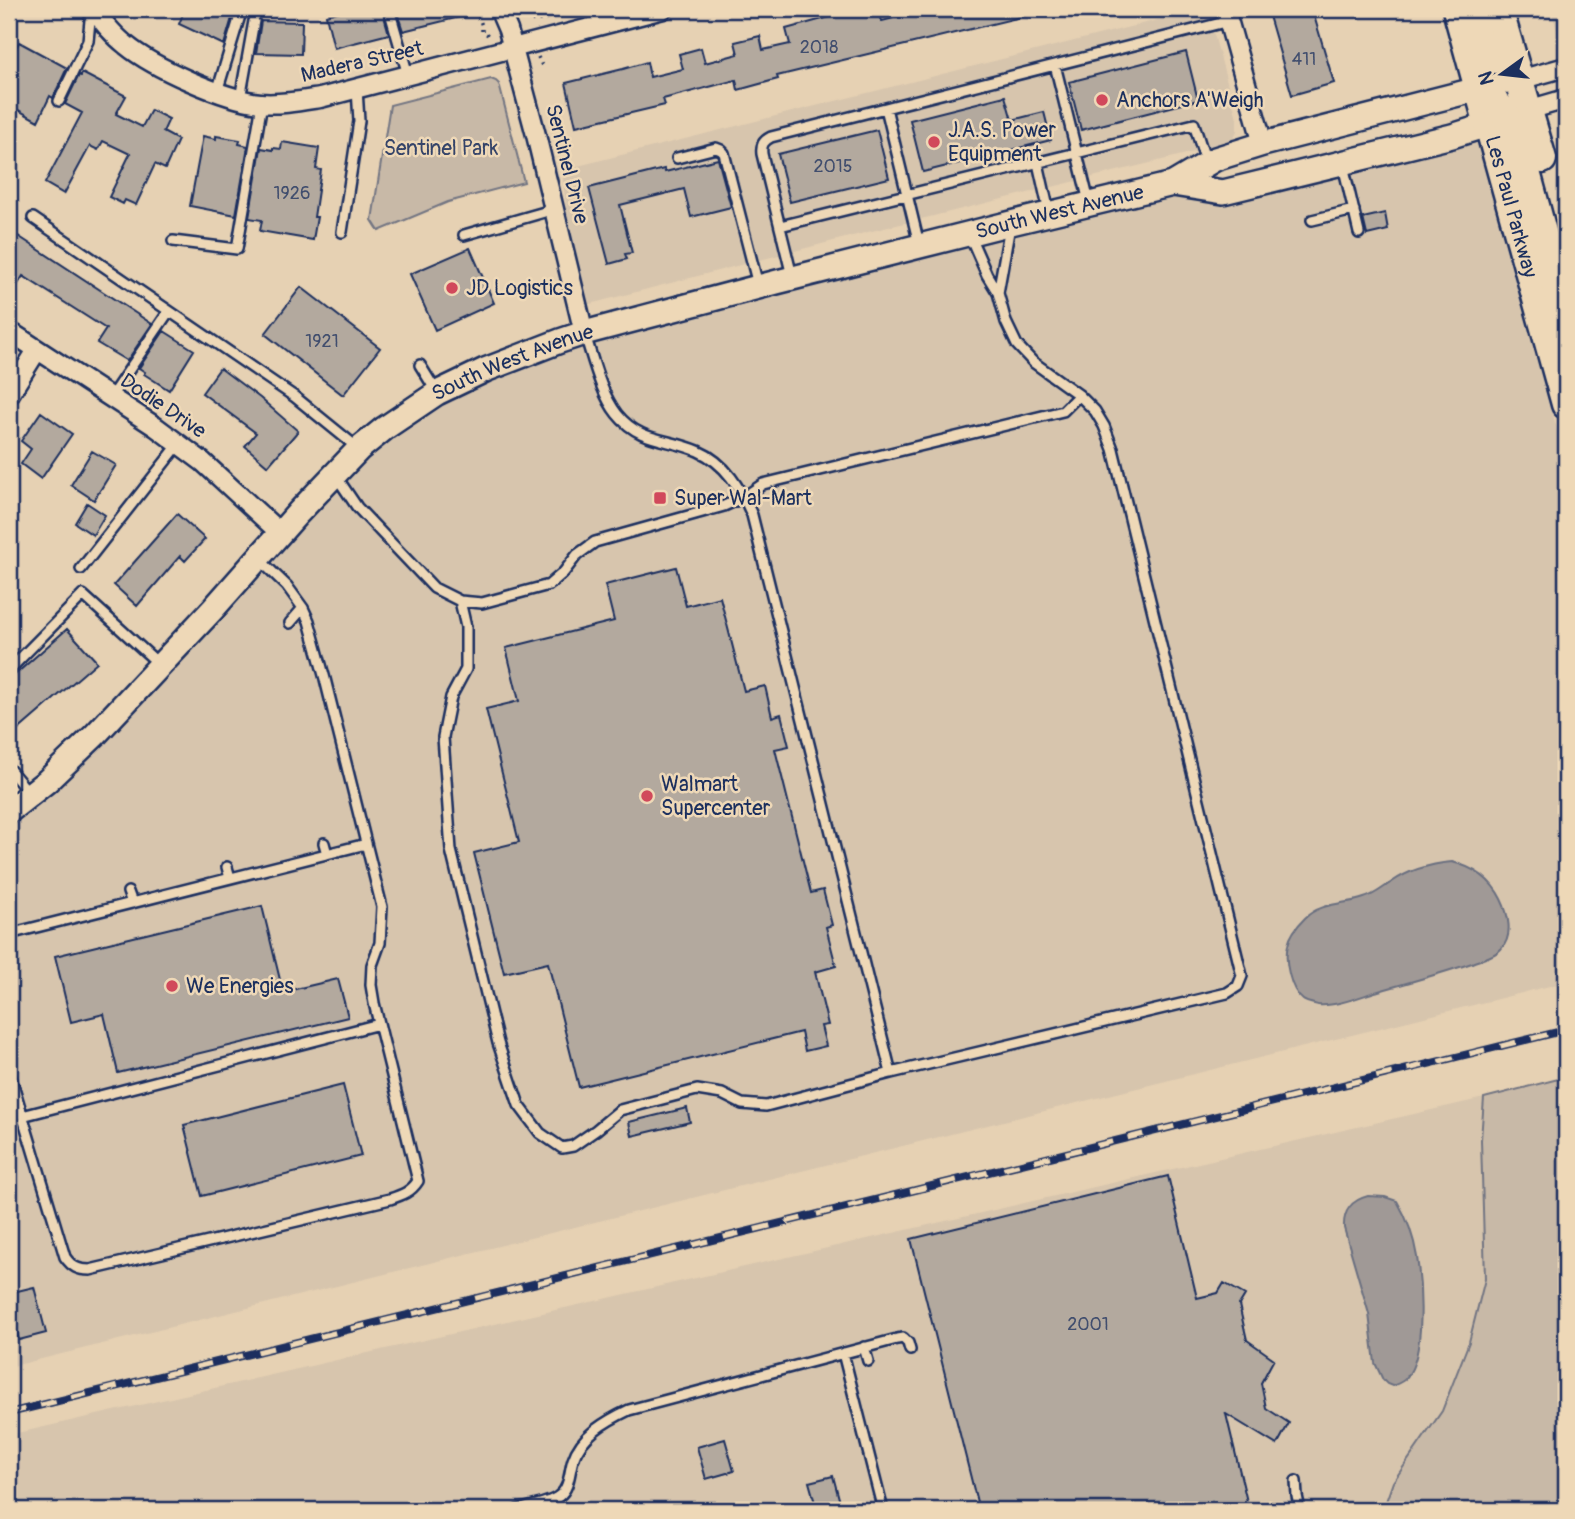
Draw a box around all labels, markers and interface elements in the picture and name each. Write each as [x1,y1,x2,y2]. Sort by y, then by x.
street label: Madera Street [298,35,426,89]
house number: 2018 [800,36,838,59]
north arrow [1466,38,1536,108]
house number: 411 [1292,48,1316,71]
text: N [1473,69,1500,87]
place label: Anchors A'Weigh [1116,87,1264,114]
marker: Anchors A'Weigh [1094,92,1110,108]
street label: Sentinel Drive [539,101,595,227]
place label: J.A.S. Power Equipment [948,117,1056,168]
street label: Les Paul Parkway [1479,133,1544,281]
marker: J.A.S. Power Equipment [926,134,942,150]
park label: Sentinel Park [384,135,498,162]
house number: 2015 [813,155,853,178]
street label: South West Avenue [972,178,1147,245]
house number: 1926 [274,182,310,205]
place label: JD Logistics [466,275,573,302]
marker: JD Logistics [444,280,460,296]
street label: South West Avenue [427,317,597,407]
house number: 1921 [305,330,339,353]
street label: Dodie Drive [115,367,212,445]
place label: Super Wal-Mart [674,485,812,512]
marker: Super Wal-Mart [652,490,668,506]
place label: Walmart Supercenter [661,771,771,822]
marker: Walmart Supercenter [639,788,655,804]
place label: We Energies [186,973,294,1000]
marker: We Energies [164,978,180,994]
house number: 2001 [1067,1313,1109,1336]

